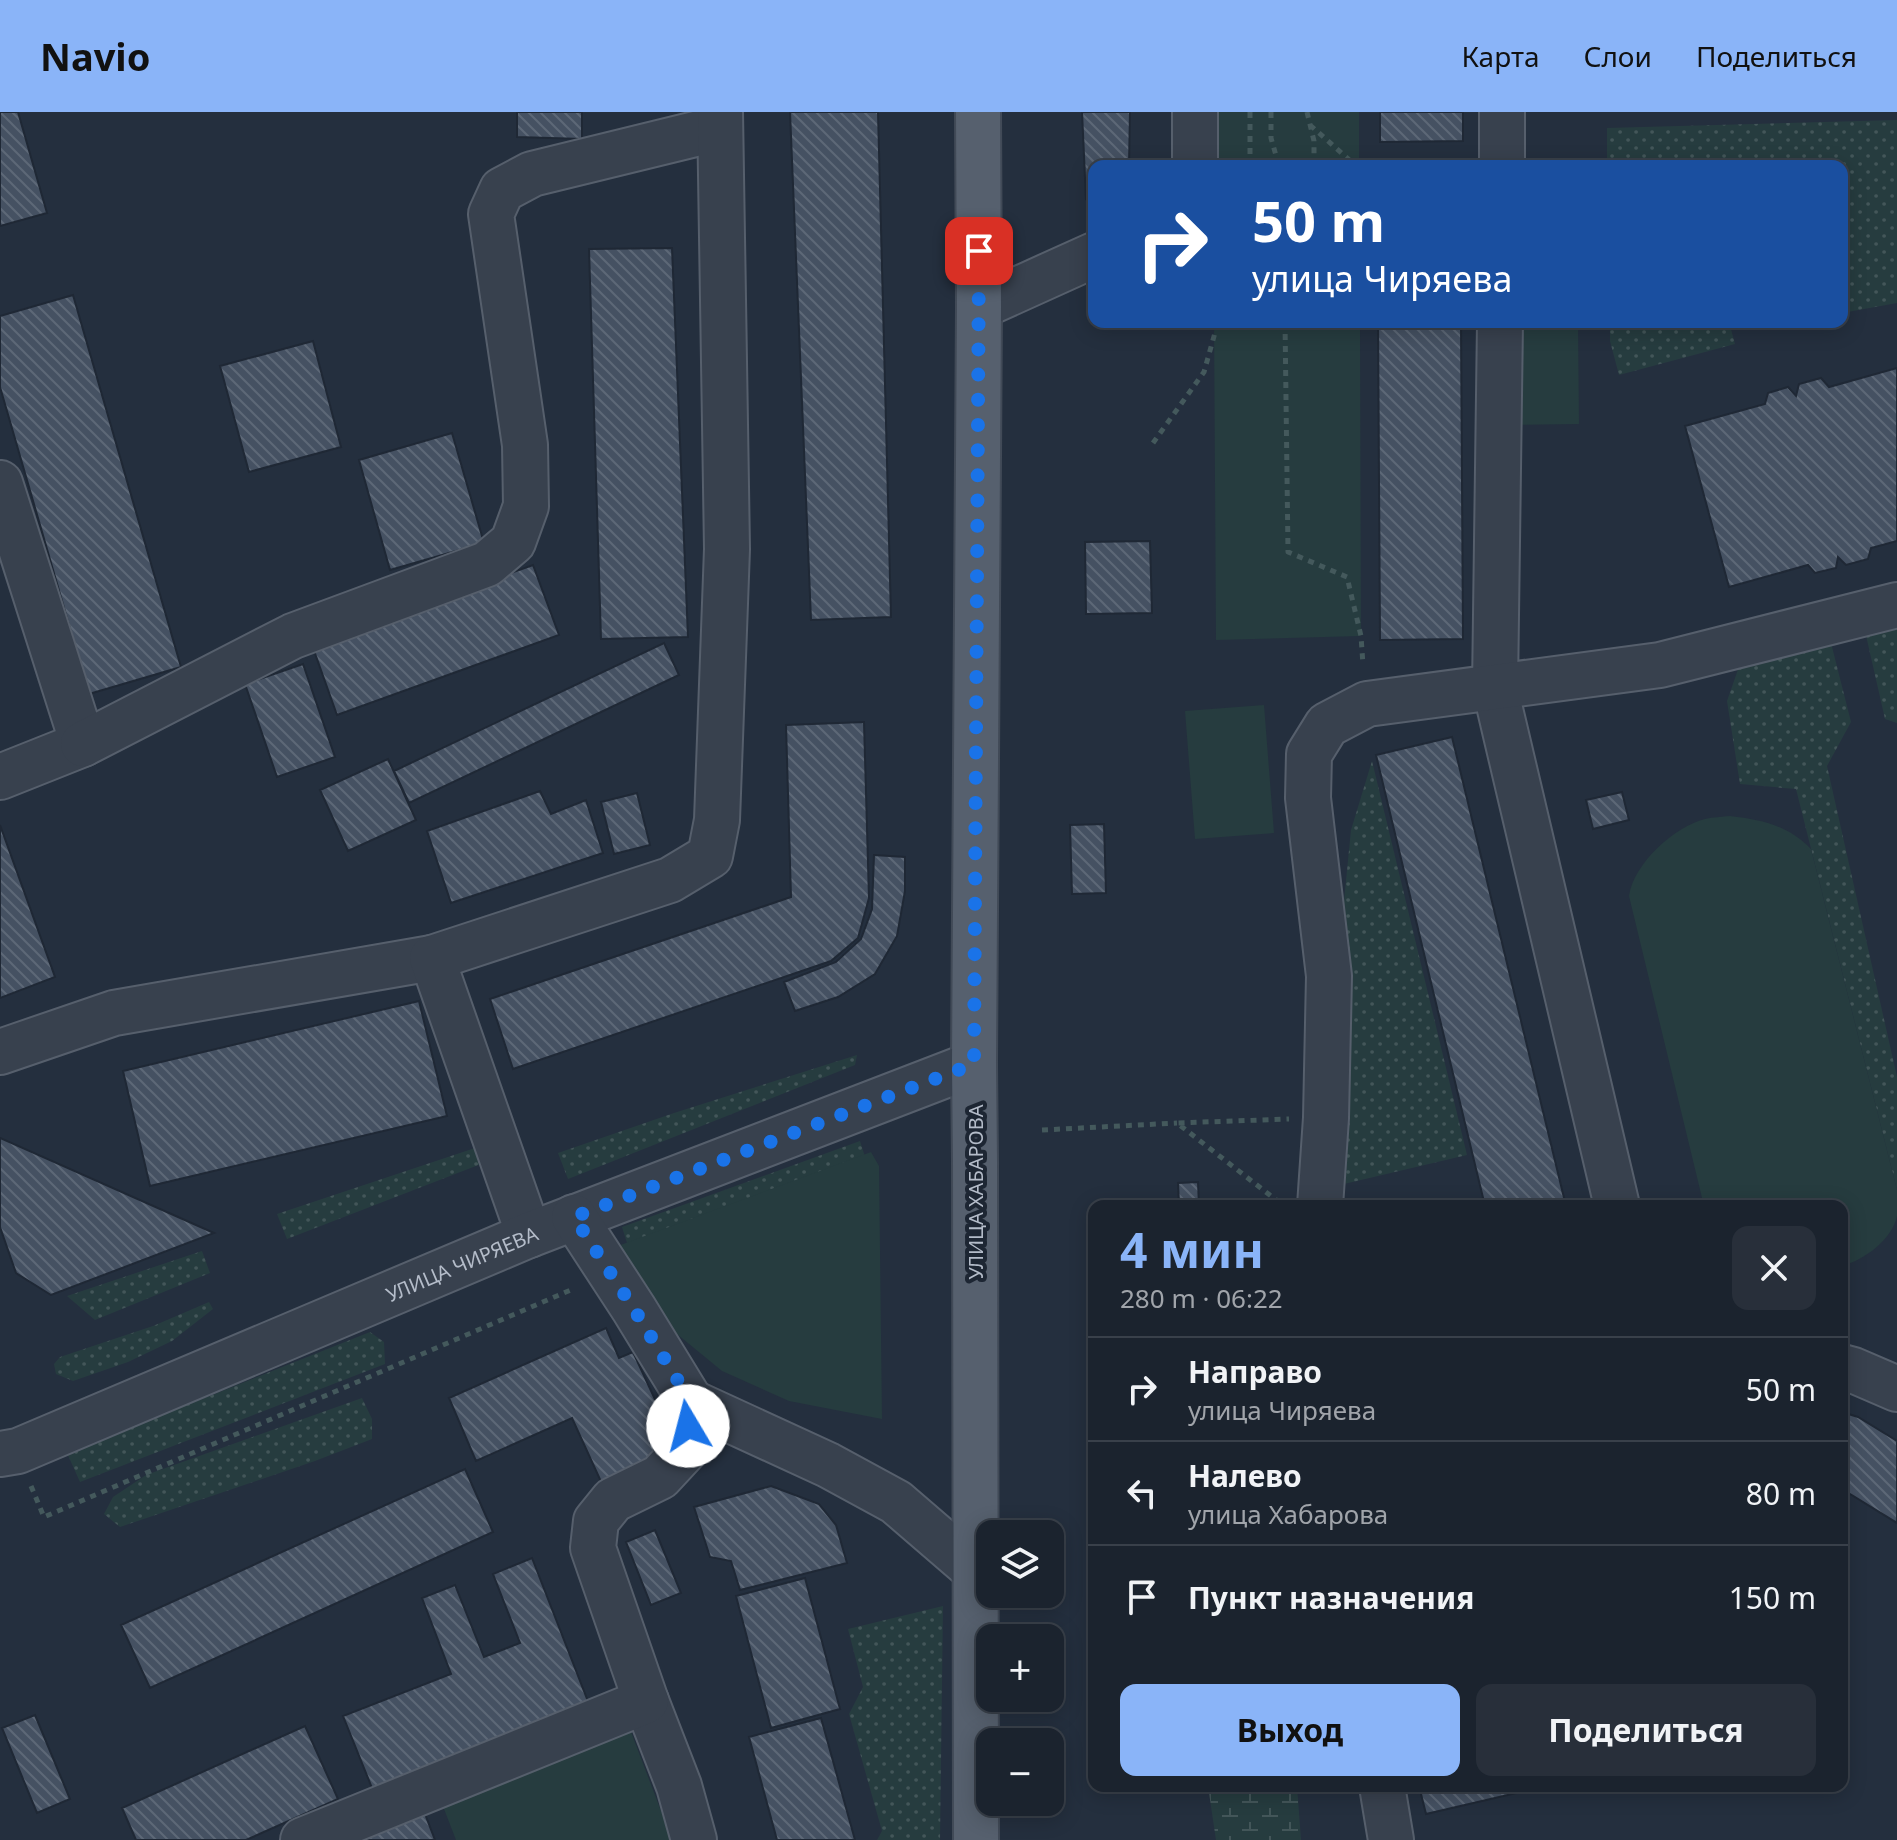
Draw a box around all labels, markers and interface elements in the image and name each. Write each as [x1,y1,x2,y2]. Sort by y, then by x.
text: Navio [40,30,150,82]
text: Карта [1461,37,1540,75]
text: Слои [1584,37,1652,75]
text: Поделиться [1696,37,1857,75]
text: 50 m [1252,182,1385,258]
icon: right [1120,192,1224,296]
pin [945,217,1013,285]
icon: arrive [957,229,1001,273]
text: улица Чиряева [1252,254,1512,303]
street label: УЛИЦА ХАБАРОВА [962,1104,989,1280]
text: 4 мин [1120,1217,1264,1282]
street label: УЛИЦА ЧИРЯЕВА [382,1219,542,1308]
button: close [1732,1226,1816,1310]
text: 280 m · 06:22 [1120,1280,1283,1316]
text: Направо [1188,1351,1322,1392]
icon: right [1120,1367,1164,1411]
text: 50 m [1746,1369,1816,1410]
position arrow [646,1384,730,1468]
text: улица Чиряева [1188,1392,1376,1428]
text: Налево [1188,1455,1302,1496]
icon: left [1120,1471,1164,1515]
text: 80 m [1746,1473,1816,1514]
text: улица Хабарова [1188,1496,1388,1532]
map controls [976,1520,1064,1816]
button: layers [976,1520,1064,1608]
icon: arrive [1120,1575,1164,1619]
text: Пункт назначения [1188,1577,1474,1618]
text: 150 m [1729,1577,1816,1618]
button: + [976,1624,1064,1712]
button: Выход [1120,1684,1460,1776]
button: Поделиться [1476,1684,1816,1776]
button: − [976,1728,1064,1816]

